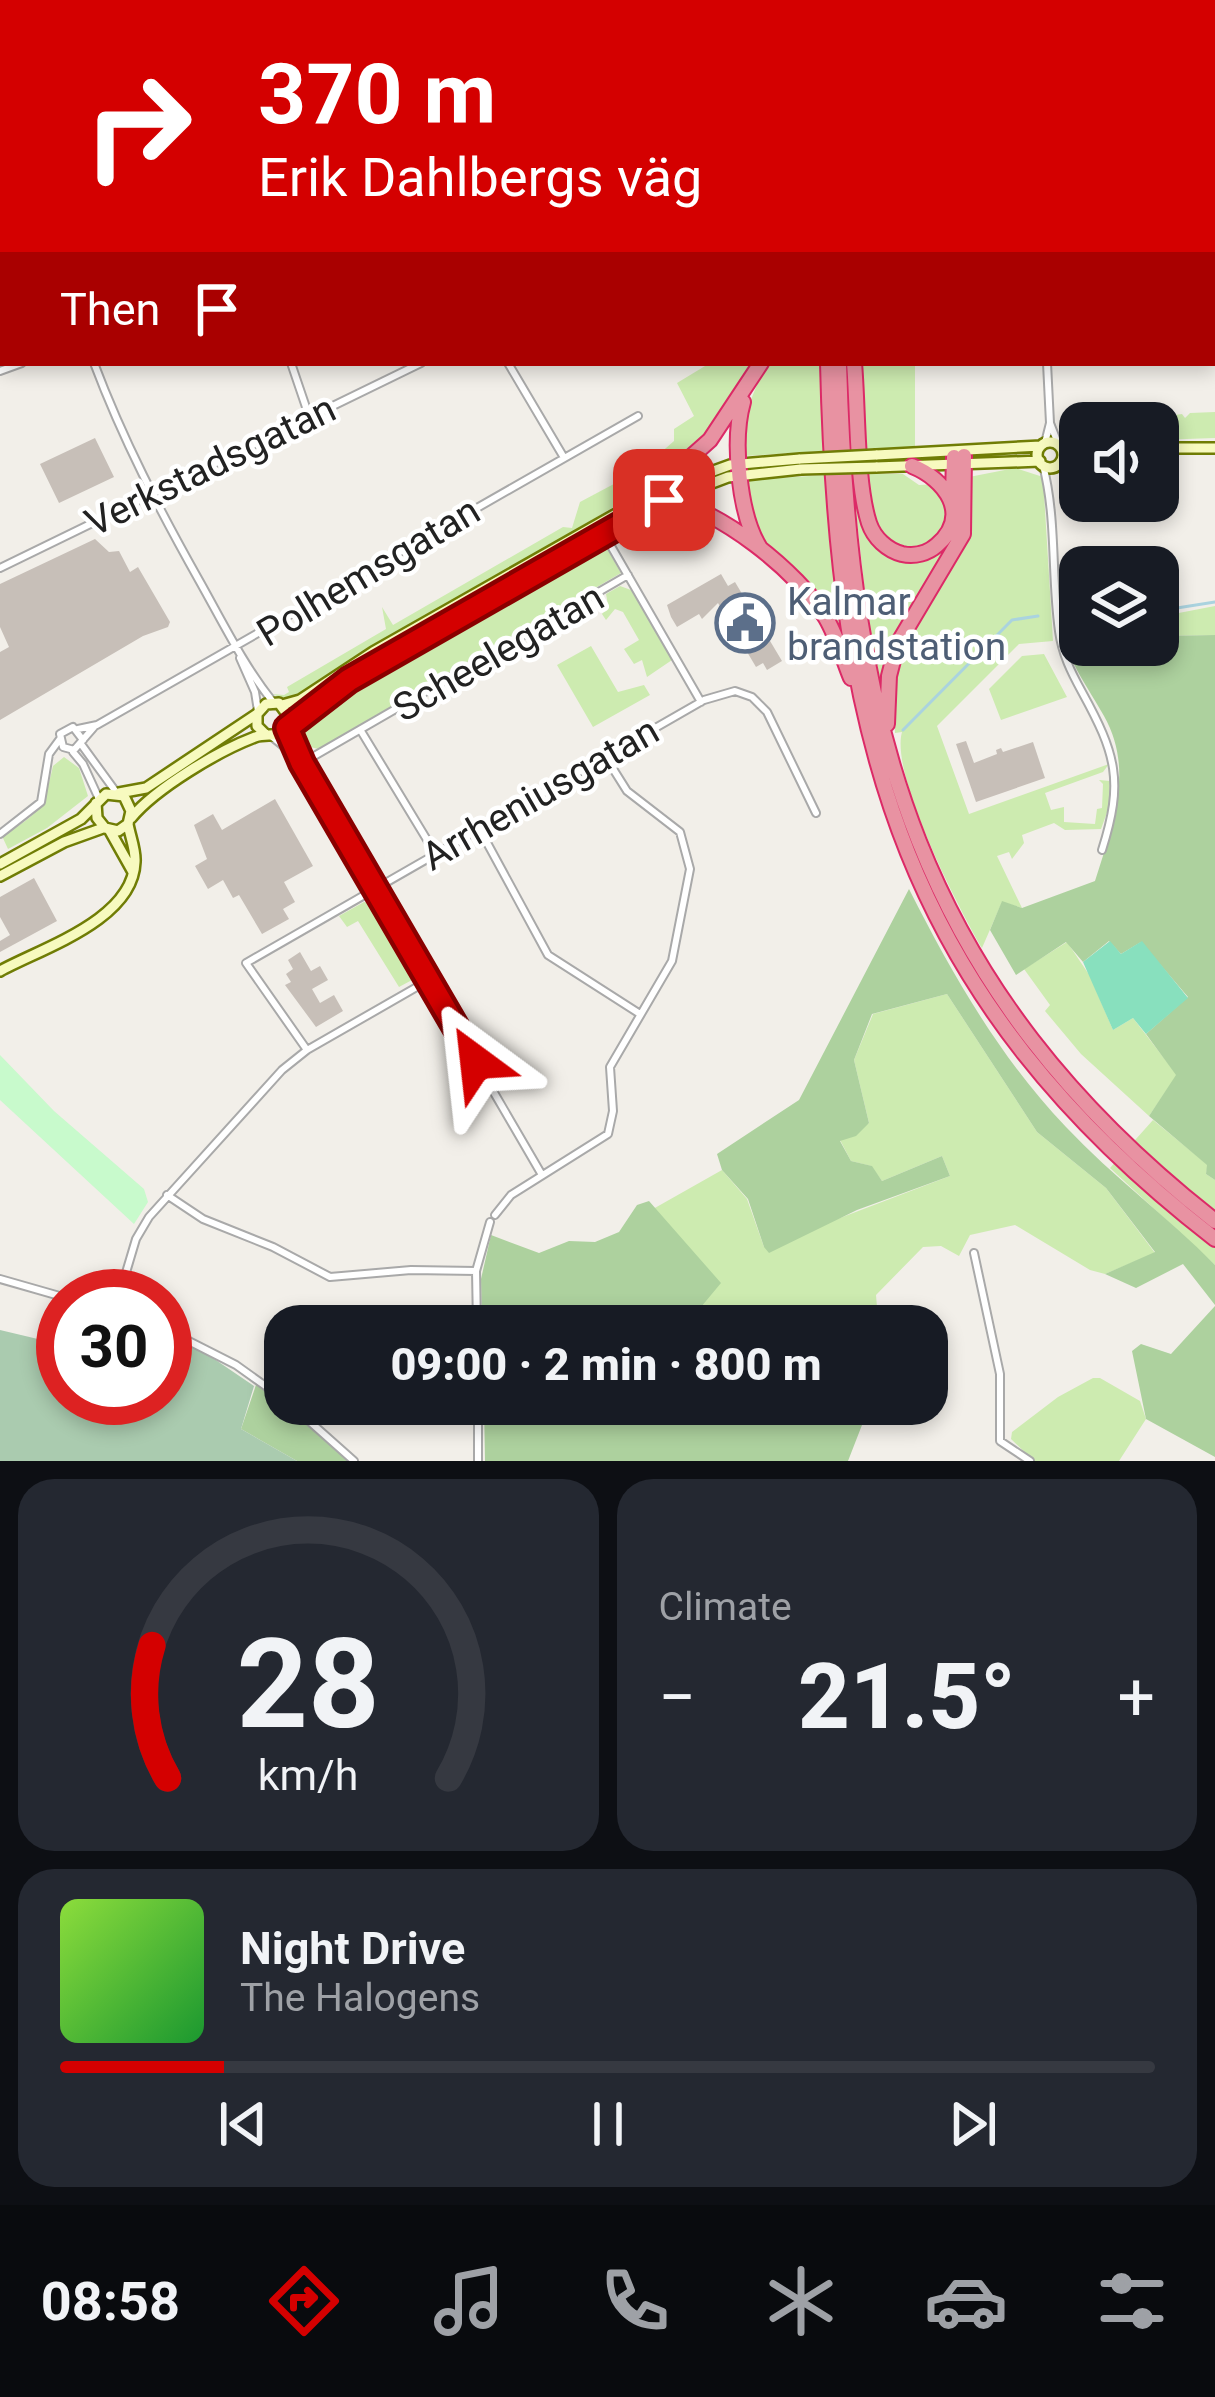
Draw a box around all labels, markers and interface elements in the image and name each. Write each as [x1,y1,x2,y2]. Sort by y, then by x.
text: 370 m [258,45,496,144]
icon: right [60,48,216,204]
text: Erik Dahlbergs väg [258,146,702,209]
icon: arrive [184,276,250,342]
text: Then [60,283,160,336]
street label: Verkstadsgatan [78,385,343,546]
map controls [1059,402,1179,666]
button: sound [1059,402,1179,522]
pin [613,449,715,551]
icon: arrive [631,467,697,533]
street label: Polhemsgatan [249,487,488,656]
button: layers [1059,546,1179,666]
street label: Scheelegatan [385,574,612,732]
place label: Kalmar brandstation [787,579,1006,670]
public building icon: Kalmar brandstation [714,592,776,654]
street label: Arrheniusgatan [414,708,667,880]
position arrow [413,999,539,1125]
speed limit sign: 30 [36,1269,192,1425]
text: 09:00 · 2 min · 800 m [390,1338,822,1391]
text: Climate [659,1584,792,1630]
text: 28 [237,1611,380,1757]
text: 21.5° [798,1645,1016,1750]
text: − [659,1659,696,1736]
text: + [1118,1659,1155,1736]
text: km/h [258,1750,359,1800]
text: Night Drive [240,1922,465,1975]
text: The Halogens [240,1975,480,2021]
icon: previous [210,2091,276,2157]
icon: pause [575,2091,641,2157]
icon: next [940,2091,1006,2157]
icon: directions [262,2259,346,2343]
icon: music [427,2259,511,2343]
icon: phone [593,2259,677,2343]
icon: climate [759,2259,843,2343]
icon: car [924,2259,1008,2343]
icon: filters [1090,2259,1174,2343]
text: 08:58 [41,2270,180,2333]

